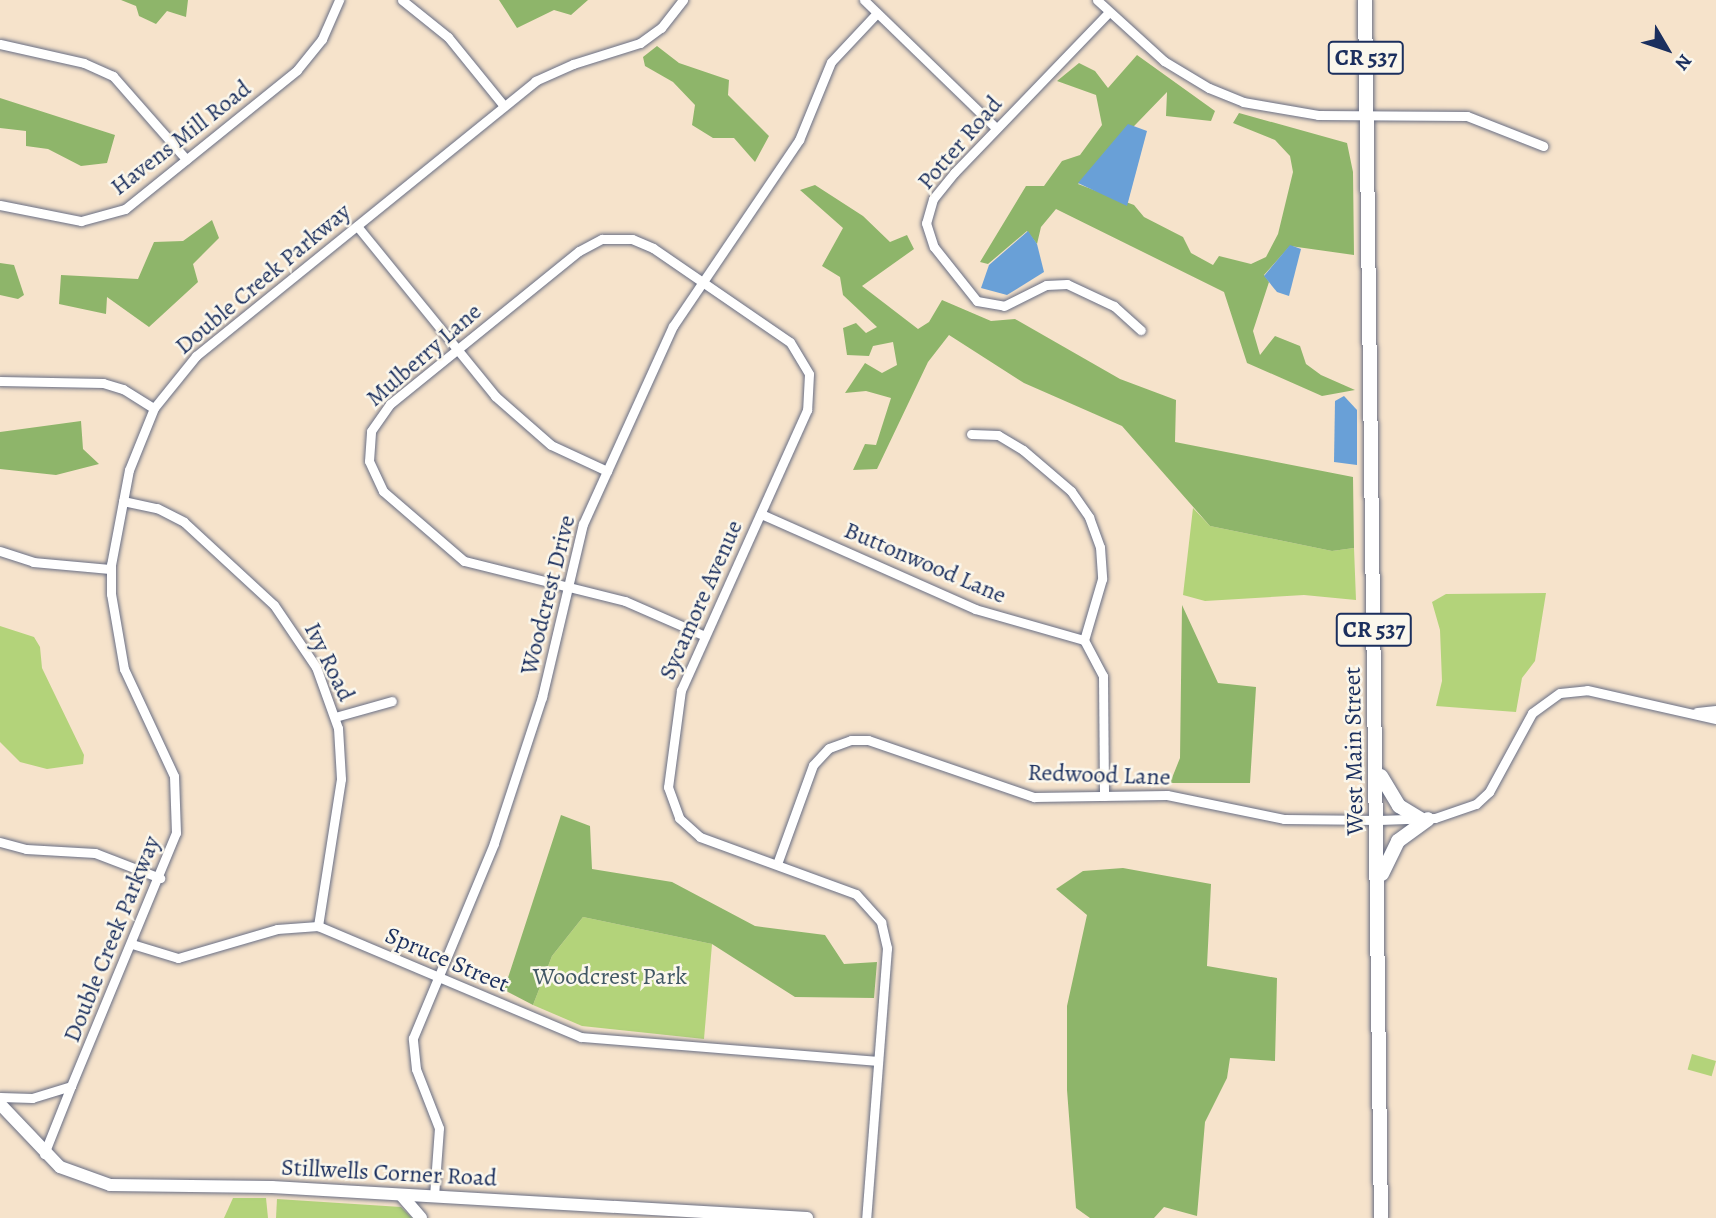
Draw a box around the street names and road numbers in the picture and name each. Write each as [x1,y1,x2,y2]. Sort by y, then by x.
road number: CR 537 [1328,39,1404,78]
street label: Havens Mill Road [105,74,257,202]
street label: Potter Road [912,90,1008,196]
street label: Double Creek Parkway [169,197,357,361]
street label: Mulberry Lane [361,297,487,413]
street label: Woodcrest Drive [514,512,582,678]
street label: Sycamore Avenue [653,516,749,684]
street label: Buttonwood Lane [840,516,1010,610]
road number: CR 537 [1336,610,1412,650]
street label: Ivy Road [298,618,360,706]
street label: West Main Street [1338,666,1370,836]
street label: Redwood Lane [1027,758,1171,792]
street label: Double Creek Parkway [57,832,167,1046]
street label: Spruce Street [381,921,513,999]
street label: Stillwells Corner Road [280,1153,498,1193]

